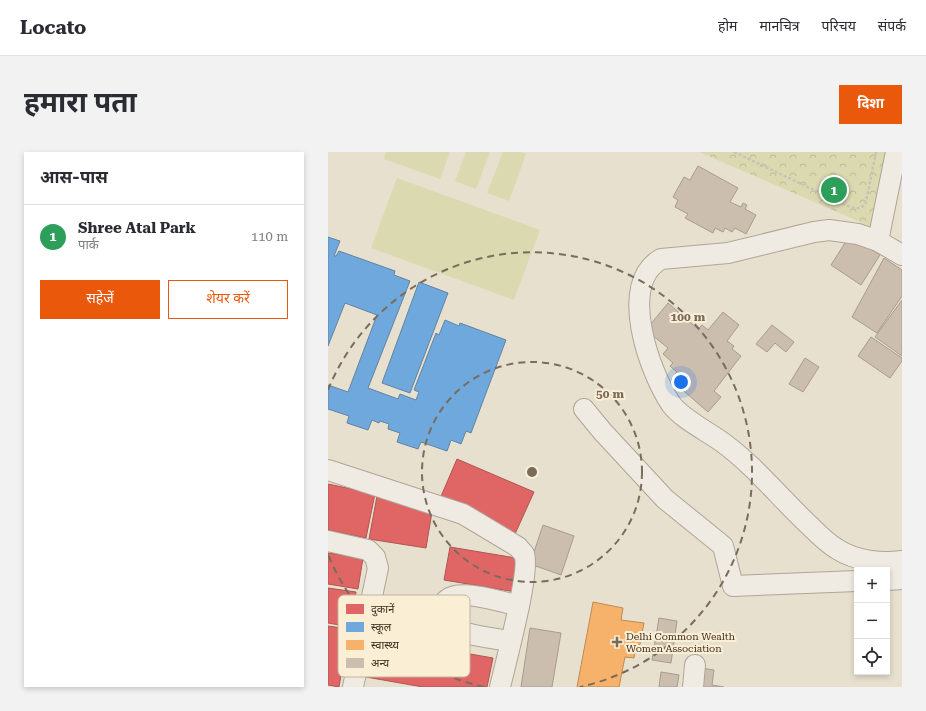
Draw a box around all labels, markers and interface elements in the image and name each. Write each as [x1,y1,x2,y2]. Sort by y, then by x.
text: Locato [20,16,86,39]
text: होम [718,18,737,34]
text: मानचित्र [759,18,800,34]
text: परिचय [822,18,856,34]
text: संपर्क [878,18,906,34]
button: दिशा [839,85,902,124]
text: हमारा पता [24,86,137,119]
text: आस-पास [40,167,108,187]
pin: 1 [821,175,847,205]
text: Shree Atal Park [78,219,196,237]
text: 1 [49,229,57,244]
text: 110 m [251,229,288,244]
text: पार्क [78,237,99,252]
button: सहेजें [40,280,160,319]
button: शेयर करें [168,280,288,319]
text: 100 m [671,310,706,324]
your location [671,372,691,392]
text: 50 m [596,387,624,401]
centre of rings [525,465,539,479]
map controls [854,567,890,675]
button: + [854,567,890,603]
legend [338,595,470,677]
text: दुकानें [371,603,395,617]
button: − [854,603,890,639]
text: स्कूल [371,621,392,635]
place label: Delhi Common Wealth Women Association [626,631,736,654]
marker: Delhi Common Wealth Women Association [611,636,623,648]
text: स्वास्थ्य [371,639,400,652]
button: locate [854,639,890,675]
text: अन्य [371,657,390,670]

